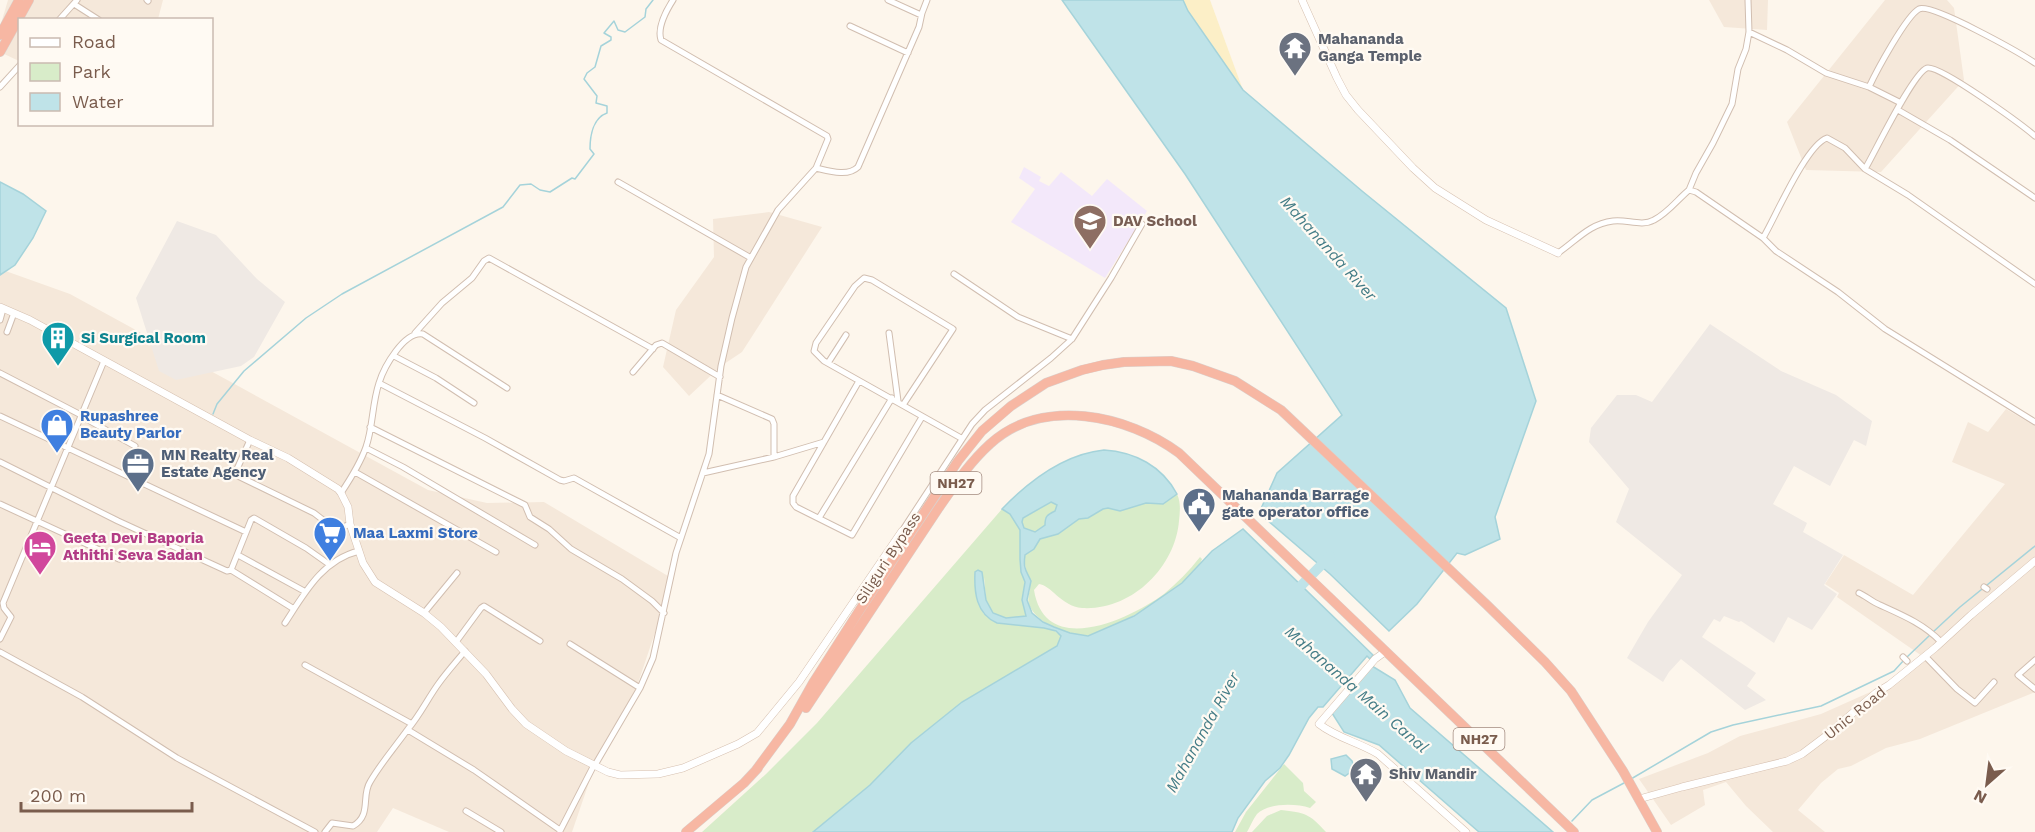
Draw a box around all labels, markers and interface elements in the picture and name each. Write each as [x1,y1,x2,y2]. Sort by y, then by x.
legend [18,18,213,126]
temple icon: Mahananda Ganga Temple [1277,30,1313,77]
place label: Mahananda Ganga Temple [1318,30,1422,65]
text: Road [72,31,116,52]
text: Park [72,61,111,82]
text: Water [72,91,124,112]
water label: Mahananda River [1277,192,1381,305]
school or university icon: DAV School [1072,203,1108,250]
place label: DAV School [1113,212,1197,230]
building icon: Si Surgical Room [40,320,76,367]
place label: Si Surgical Room [81,329,206,347]
shop icon: Rupashree Beauty Parlor [39,407,75,454]
place label: Rupashree Beauty Parlor [80,407,182,442]
office icon: MN Realty Real Estate Agency [120,446,156,493]
place label: MN Realty Real Estate Agency [161,446,274,481]
road number: NH27 [930,472,982,494]
public building icon: Mahananda Barrage gate operator office [1181,486,1217,533]
place label: Mahananda Barrage gate operator office [1222,486,1370,521]
street label: Siliguri Bypass [852,509,924,607]
supermarket icon: Maa Laxmi Store [312,515,348,562]
place label: Maa Laxmi Store [353,524,478,542]
hotel icon: Geeta Devi Baporia Athithi Seva Sadan [22,529,58,576]
place label: Geeta Devi Baporia Athithi Seva Sadan [63,529,204,564]
water label: Mahananda Main Canal [1281,622,1432,757]
water label: Mahananda River [1162,668,1244,796]
street label: Unic Road [1821,683,1889,743]
road number: NH27 [1454,728,1504,750]
north arrow [1957,754,2017,814]
temple icon: Shiv Mandir [1348,756,1384,803]
place label: Shiv Mandir [1389,765,1477,783]
scale bar [21,775,192,813]
text: 200 m [30,785,86,806]
text: N [1970,786,1990,808]

